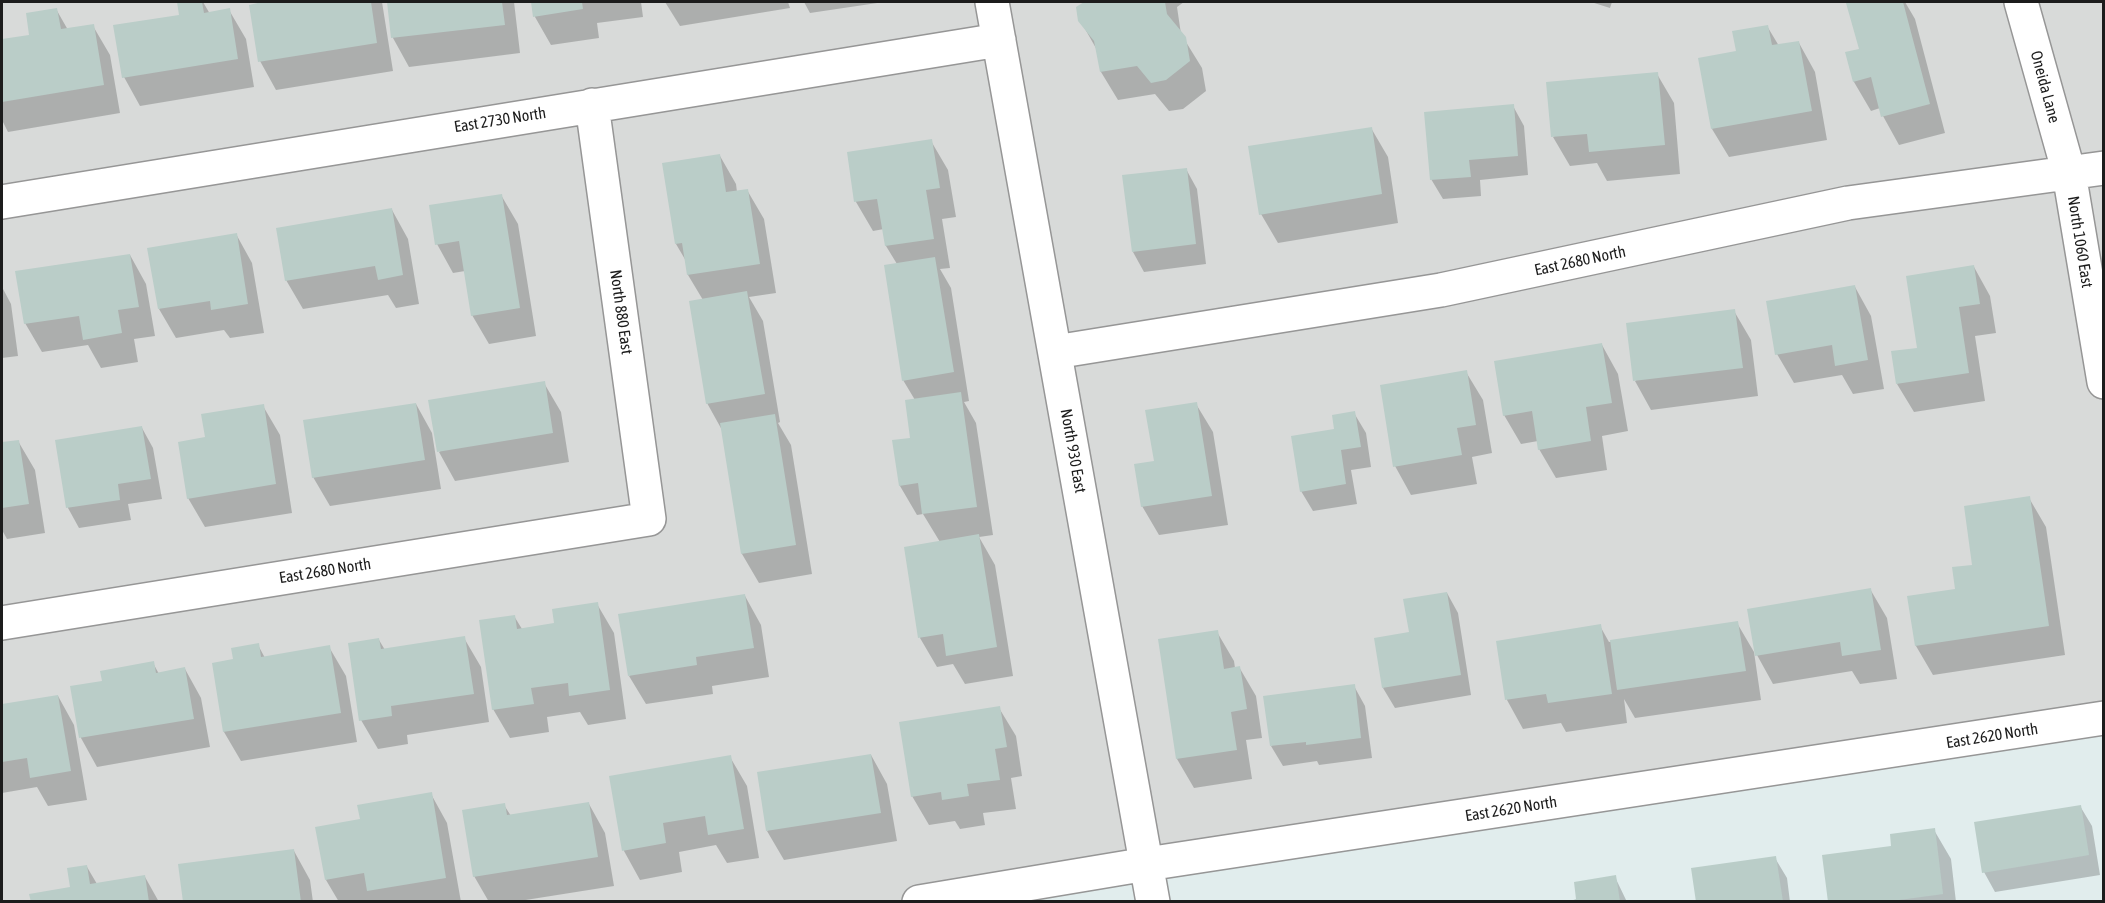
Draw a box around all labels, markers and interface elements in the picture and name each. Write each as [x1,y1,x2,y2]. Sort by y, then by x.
street label: Oneida Lane [2026,49,2064,125]
street label: East 2730 North [453,103,547,137]
street label: North 1060 East [2063,195,2097,289]
street label: East 2680 North [1533,242,1627,280]
street label: North 880 East [606,268,636,356]
street label: North 930 East [1056,407,1090,495]
street label: East 2680 North [278,554,372,588]
street label: East 2620 North [1945,719,2039,753]
street label: East 2620 North [1464,792,1558,826]

